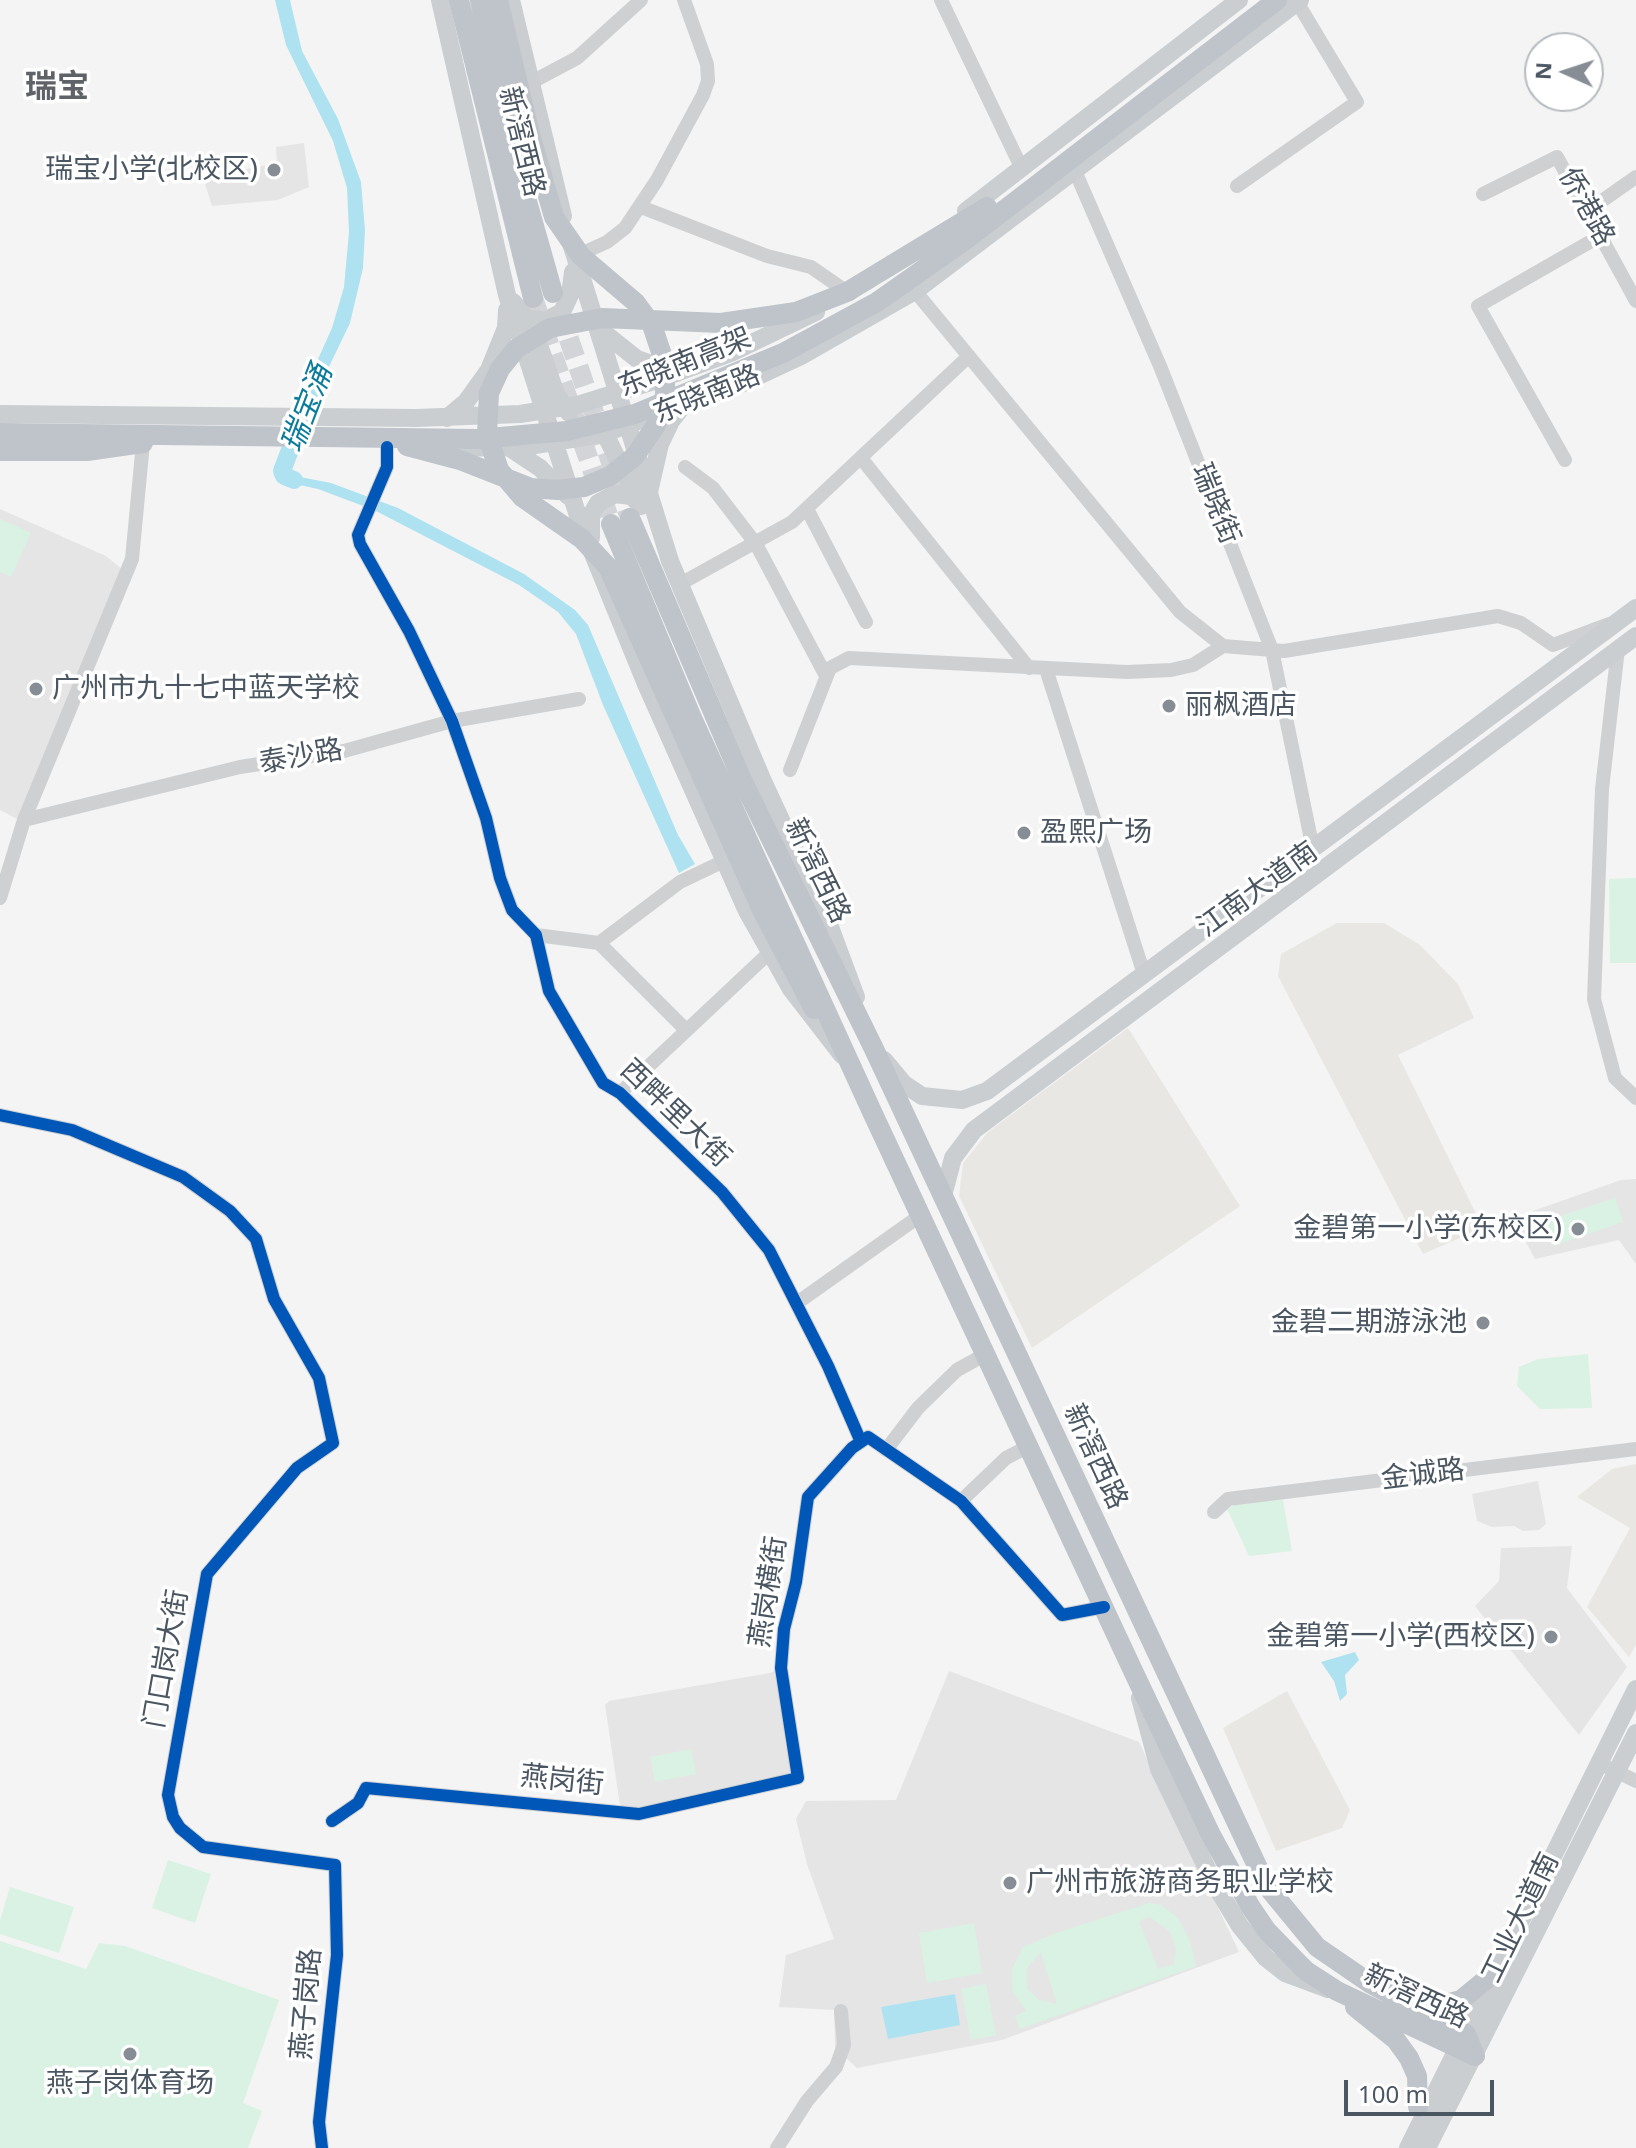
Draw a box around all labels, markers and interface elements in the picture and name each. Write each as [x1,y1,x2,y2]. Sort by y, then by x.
north arrow [1524,32,1604,112]
text: N [1527,61,1557,81]
district label: 瑞宝 [25,69,89,107]
street label: 新滘西路 [491,84,551,200]
place label: 瑞宝小学(北校区) [45,153,258,187]
marker: 瑞宝小学(北校区) [265,161,283,179]
street label: 侨港路 [1551,162,1621,252]
street label: 东晓南高架 [614,321,756,405]
street label: 东晓南路 [649,358,765,432]
water label: 瑞宝涌 [275,361,341,457]
street label: 瑞晓街 [1184,459,1246,549]
place label: 广州市九十七中蓝天学校 [52,672,360,706]
marker: 广州市九十七中蓝天学校 [27,680,45,698]
place label: 丽枫酒店 [1185,689,1297,723]
marker: 丽枫酒店 [1160,697,1178,715]
street label: 泰沙路 [257,733,345,781]
street label: 新滘西路 [777,813,857,929]
place label: 盈熙广场 [1040,816,1152,850]
marker: 盈熙广场 [1015,824,1033,842]
street label: 江南大道南 [1191,835,1325,945]
street label: 西畔里大街 [613,1053,737,1175]
place label: 金碧第一小学(东校区) [1293,1212,1562,1246]
marker: 金碧第一小学(东校区) [1569,1220,1587,1238]
place label: 金碧二期游泳池 [1271,1306,1467,1340]
marker: 金碧二期游泳池 [1474,1314,1492,1332]
street label: 新滘西路 [1056,1399,1134,1515]
street label: 金诚路 [1379,1453,1467,1497]
street label: 燕岗横街 [744,1534,794,1650]
street label: 门口岗大街 [138,1587,196,1731]
place label: 金碧第一小学(西校区) [1266,1620,1535,1654]
marker: 金碧第一小学(西校区) [1542,1628,1560,1646]
street label: 燕岗街 [518,1760,606,1802]
street label: 工业大道南 [1475,1848,1567,1988]
place label: 广州市旅游商务职业学校 [1026,1866,1334,1900]
marker: 广州市旅游商务职业学校 [1001,1874,1019,1892]
street label: 燕子岗路 [285,1947,329,2061]
street label: 新滘西路 [1358,1958,1474,2036]
marker: 燕子岗体育场 [121,2045,139,2063]
scale bar [1348,2064,1498,2114]
place label: 燕子岗体育场 [46,2067,214,2101]
text: 100 m [1358,2077,1428,2110]

